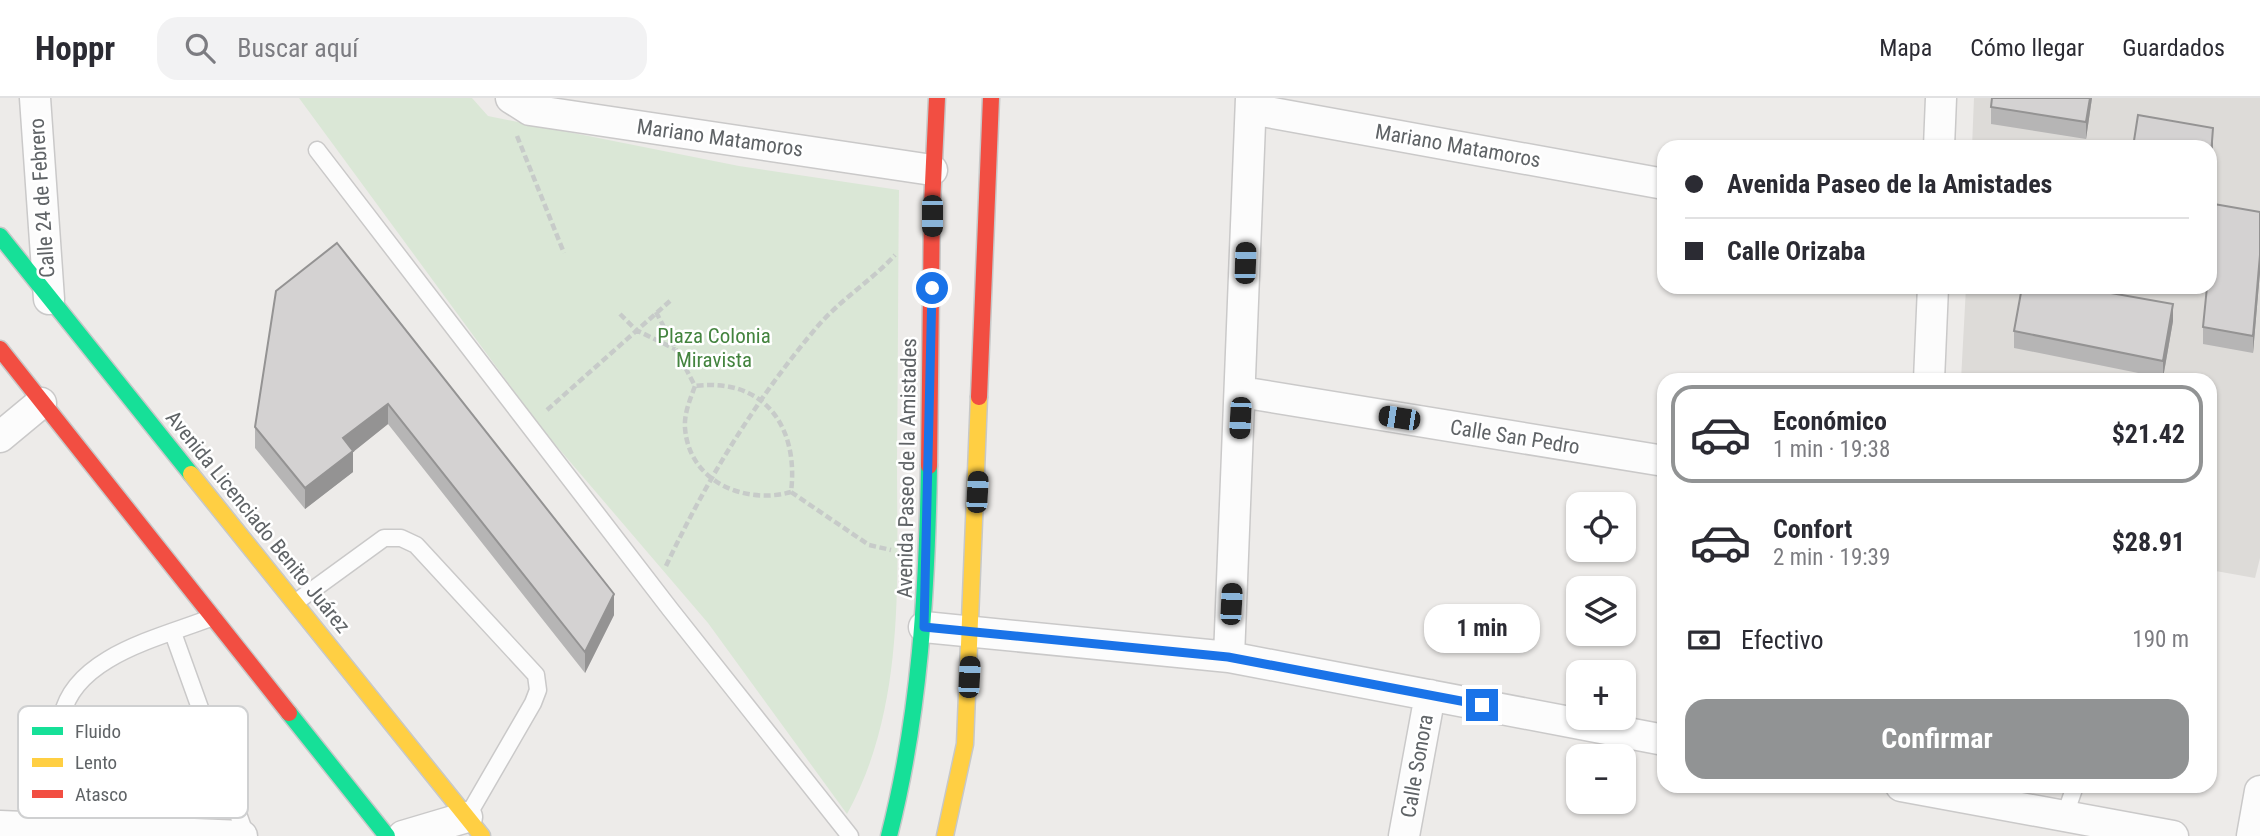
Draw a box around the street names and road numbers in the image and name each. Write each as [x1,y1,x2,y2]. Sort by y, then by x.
street label: Mariano Matamoros [635,114,805,162]
street label: Calle 24 de Febrero [24,117,60,279]
street label: Mariano Matamoros [1373,120,1543,172]
street label: Avenida Paseo de la Amistades [893,338,921,598]
street label: Avenida Licenciado Benito Juárez [161,406,355,638]
street label: Calle San Pedro [1449,415,1581,459]
street label: Calle Sonora [1396,712,1438,820]

